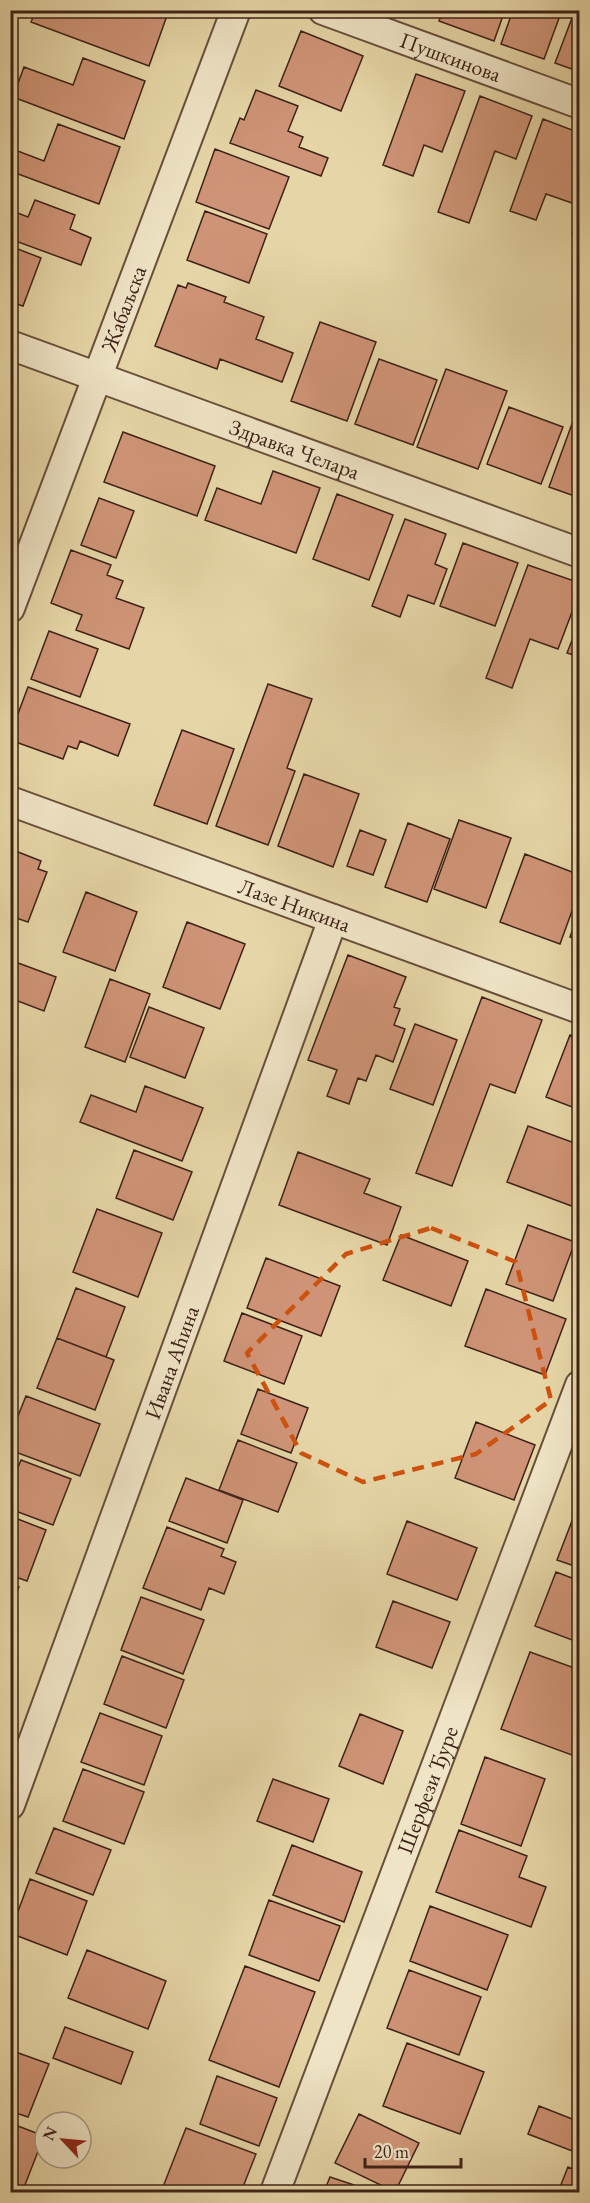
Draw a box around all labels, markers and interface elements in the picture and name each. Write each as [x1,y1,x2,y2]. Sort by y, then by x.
street label: Пушкинова [396,25,505,89]
street label: Жабаљска [94,261,153,357]
street label: Здравка Челара [225,412,364,486]
street label: Лазе Никина [234,872,355,939]
street label: Ивана Аћина [138,1302,206,1424]
street label: Шерфези Ђуре [390,1722,465,1858]
north arrow [33,2110,93,2170]
text: N [38,2123,62,2144]
scale bar [365,2131,461,2169]
text: 20 m [374,2140,409,2163]

